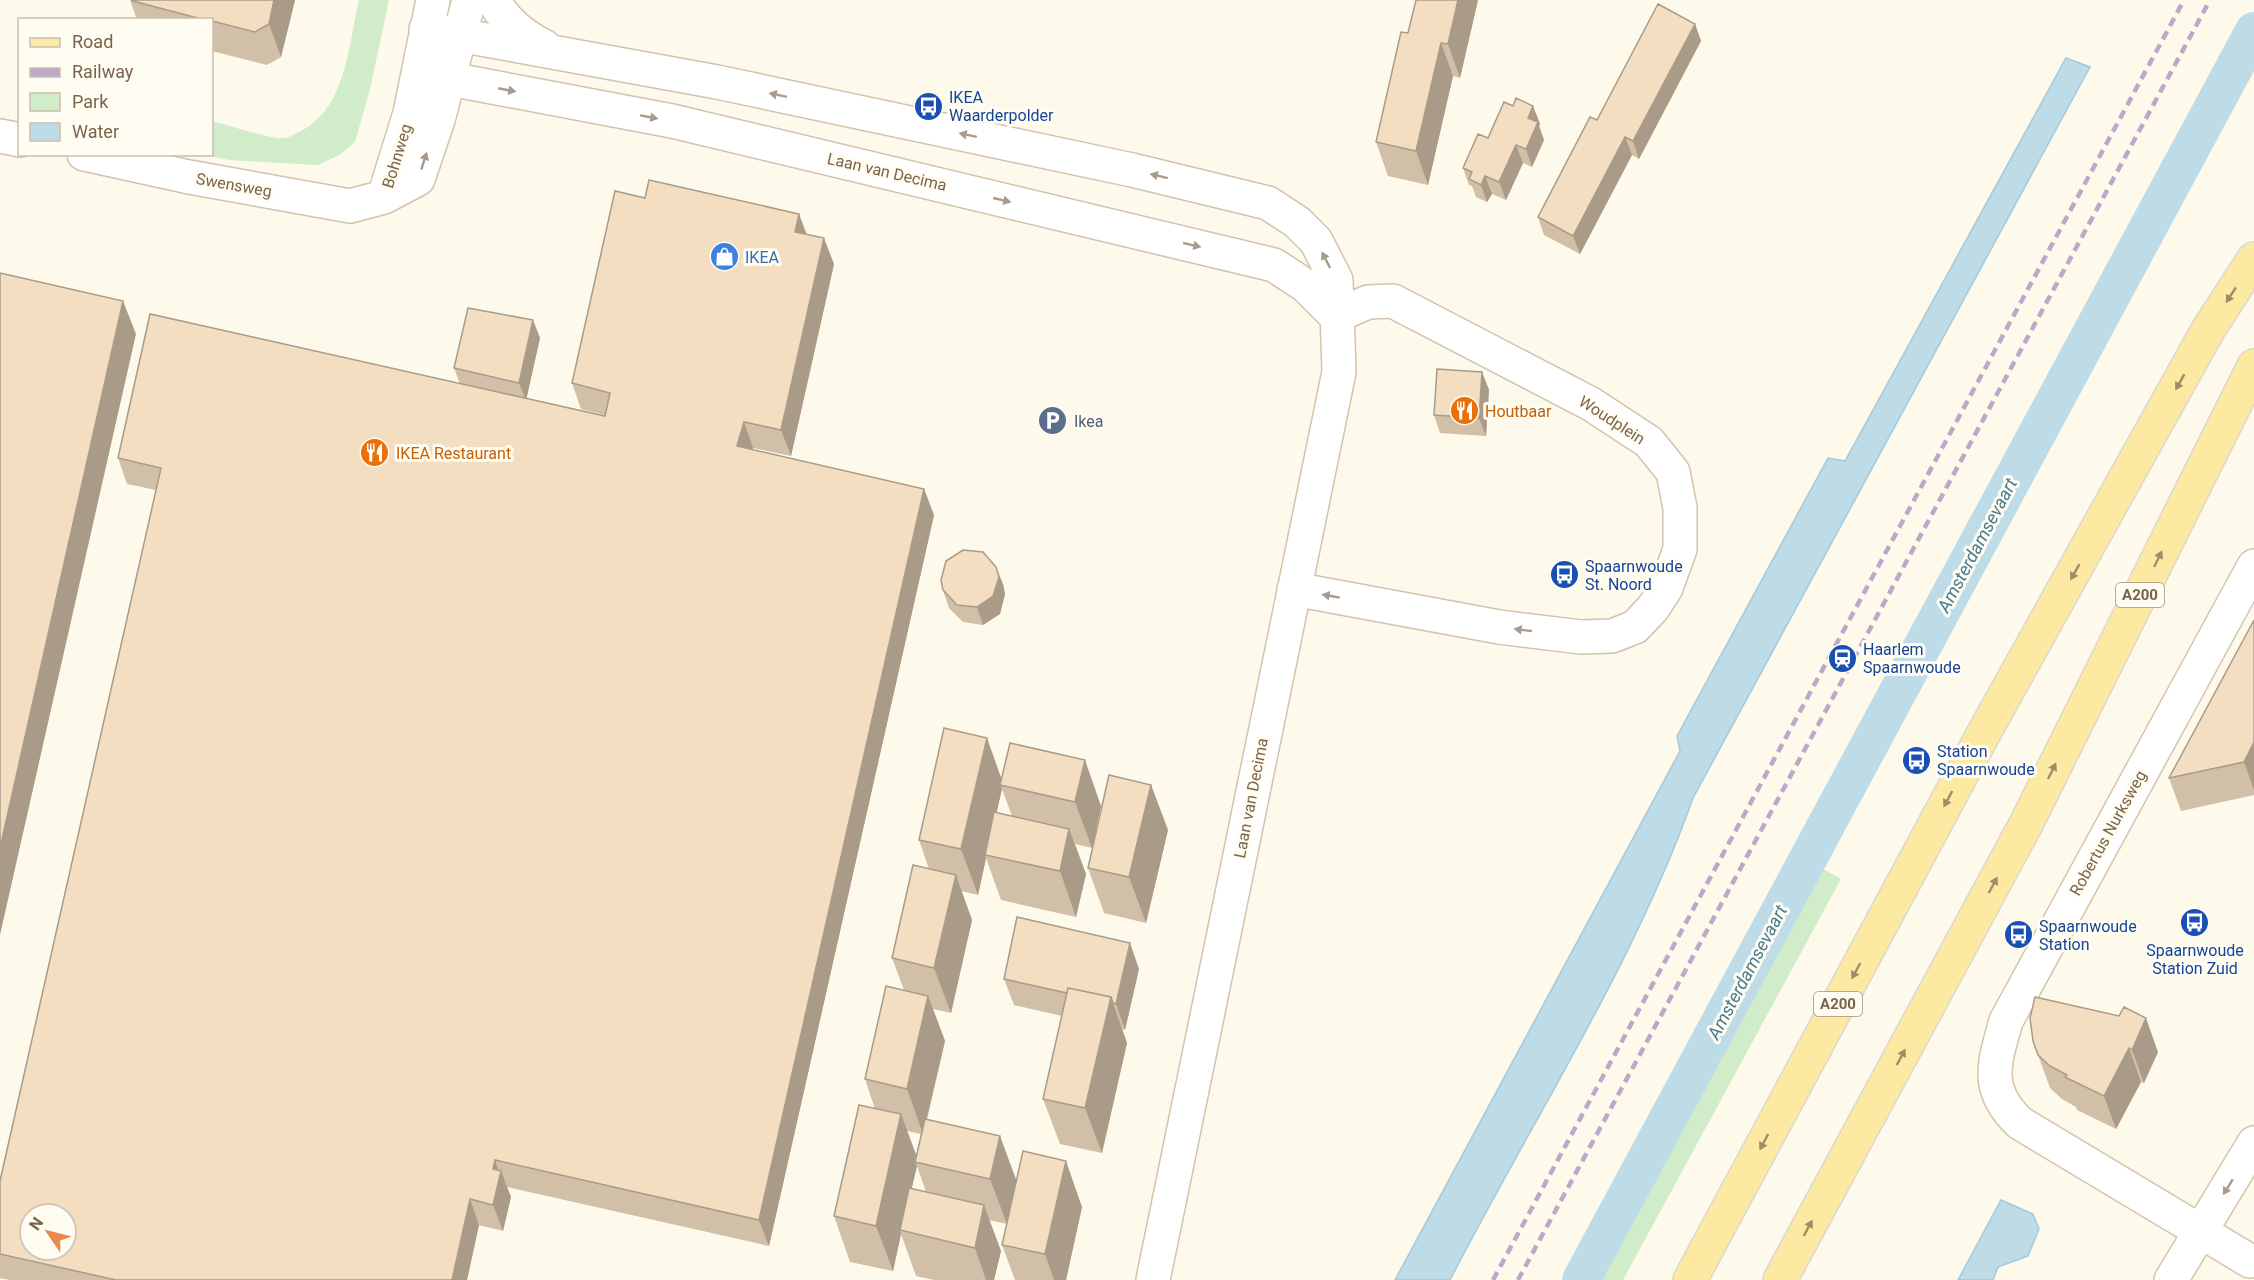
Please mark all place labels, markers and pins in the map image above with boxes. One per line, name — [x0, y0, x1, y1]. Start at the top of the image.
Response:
place label: IKEA Waarderpolder — [949, 88, 1054, 125]
bus stop icon: IKEA Waarderpolder — [912, 90, 944, 122]
shop icon: IKEA — [708, 241, 740, 273]
place label: IKEA — [745, 248, 779, 267]
restaurant icon: Houtbaar — [1448, 395, 1480, 427]
place label: Houtbaar — [1485, 402, 1552, 421]
parking icon: Ikea — [1037, 405, 1069, 437]
place label: Ikea — [1074, 412, 1104, 431]
restaurant icon: IKEA Restaurant — [359, 437, 391, 469]
place label: IKEA Restaurant — [396, 444, 511, 463]
place label: Spaarnwoude St. Noord — [1585, 557, 1683, 594]
bus stop icon: Spaarnwoude St. Noord — [1548, 559, 1580, 591]
place label: Haarlem Spaarnwoude — [1863, 640, 1961, 677]
station icon: Haarlem Spaarnwoude — [1826, 642, 1858, 674]
place label: Station Spaarnwoude — [1937, 742, 2035, 779]
bus stop icon: Station Spaarnwoude — [1900, 744, 1932, 776]
bus stop icon: Spaarnwoude Station Zuid — [2179, 906, 2211, 938]
place label: Spaarnwoude Station — [2039, 917, 2137, 954]
bus stop icon: Spaarnwoude Station — [2002, 919, 2034, 951]
place label: Spaarnwoude Station Zuid — [2146, 941, 2244, 978]

